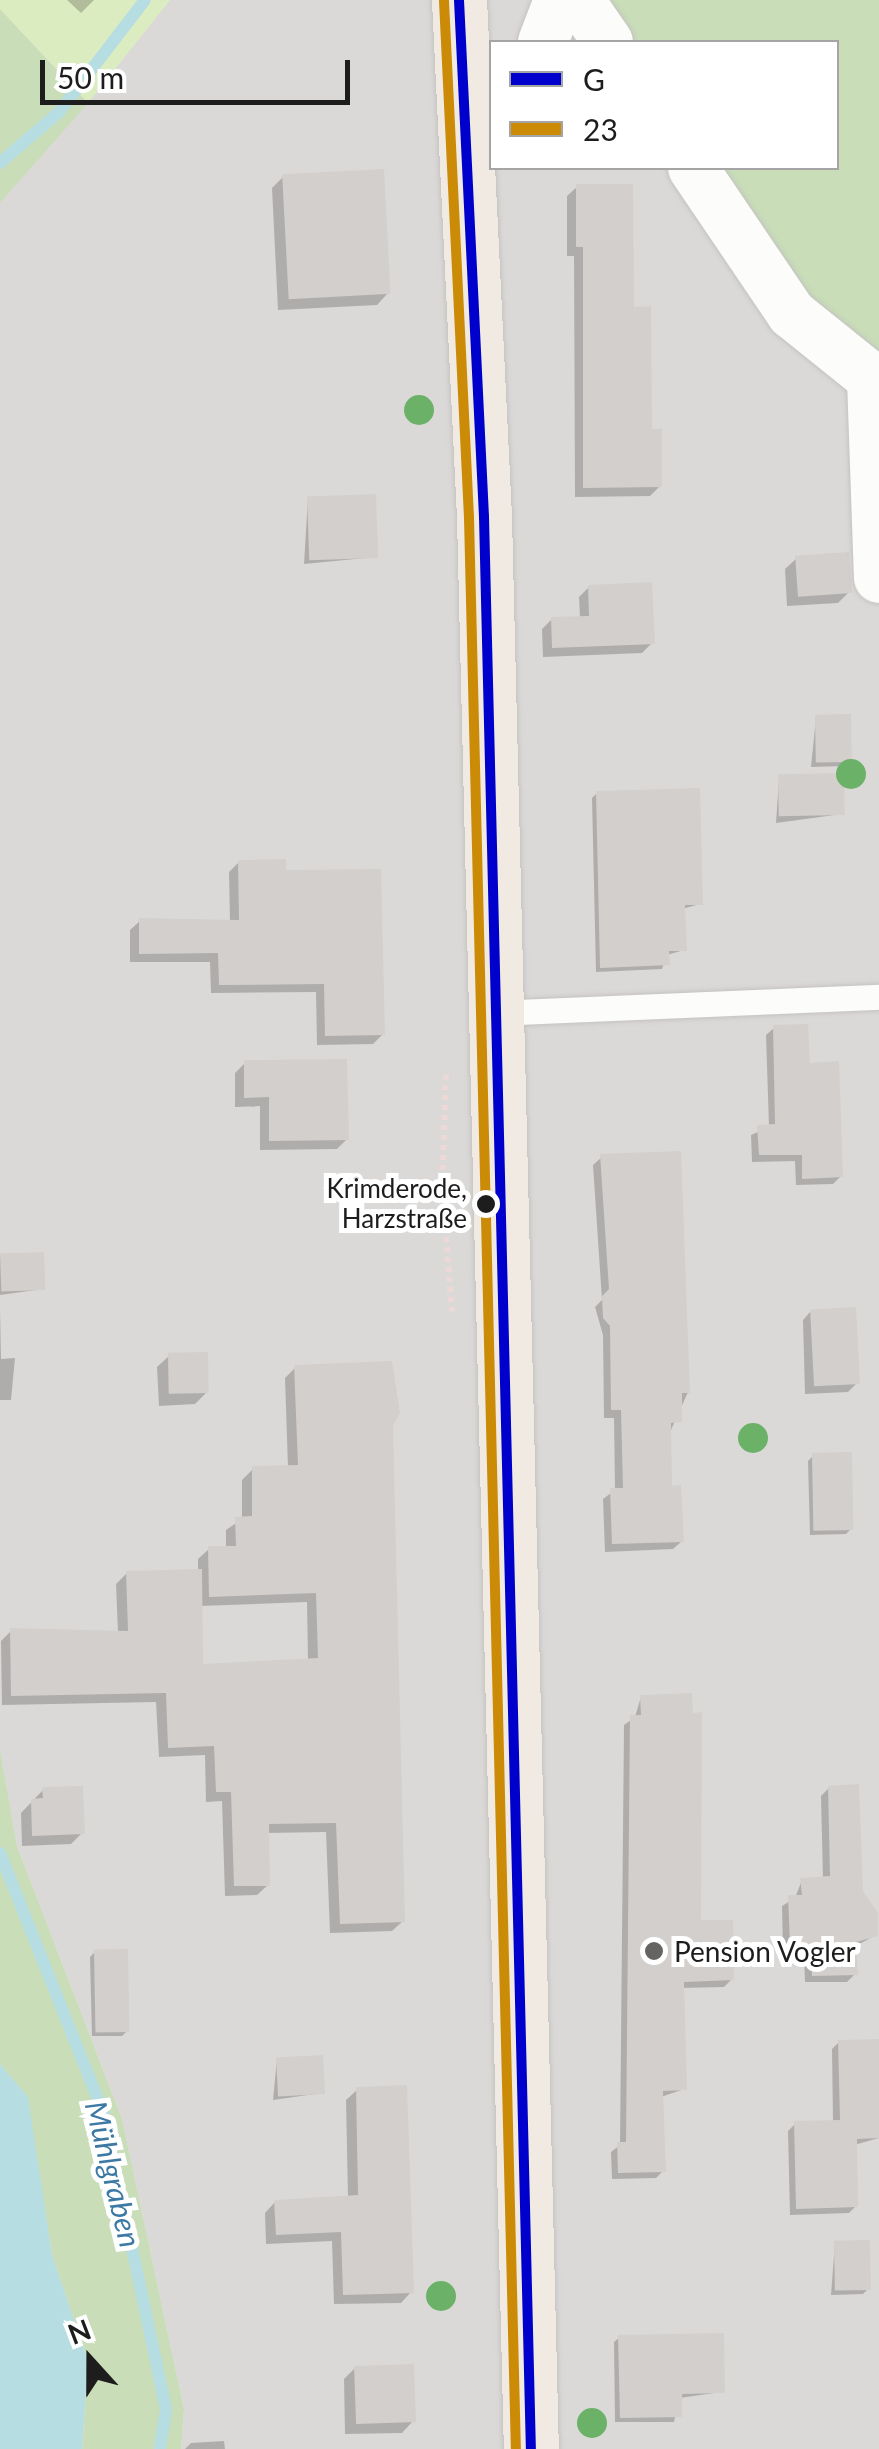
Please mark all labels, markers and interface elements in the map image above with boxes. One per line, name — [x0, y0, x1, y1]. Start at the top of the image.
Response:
scale bar — [45, 40, 355, 102]
legend — [489, 40, 839, 170]
text: 50 m — [57, 59, 124, 95]
text: G — [583, 61, 605, 97]
text: 23 — [583, 111, 618, 147]
place label: Krimderode, Harzstraße — [327, 1173, 467, 1234]
marker: Krimderode, Harzstraße — [476, 1194, 496, 1214]
place label: Pension Vogler — [674, 1934, 857, 1968]
marker: Pension Vogler — [643, 1940, 665, 1962]
water label: Mühlgraben — [78, 2097, 150, 2251]
north arrow — [40, 2309, 140, 2409]
text: N — [63, 2311, 95, 2351]

